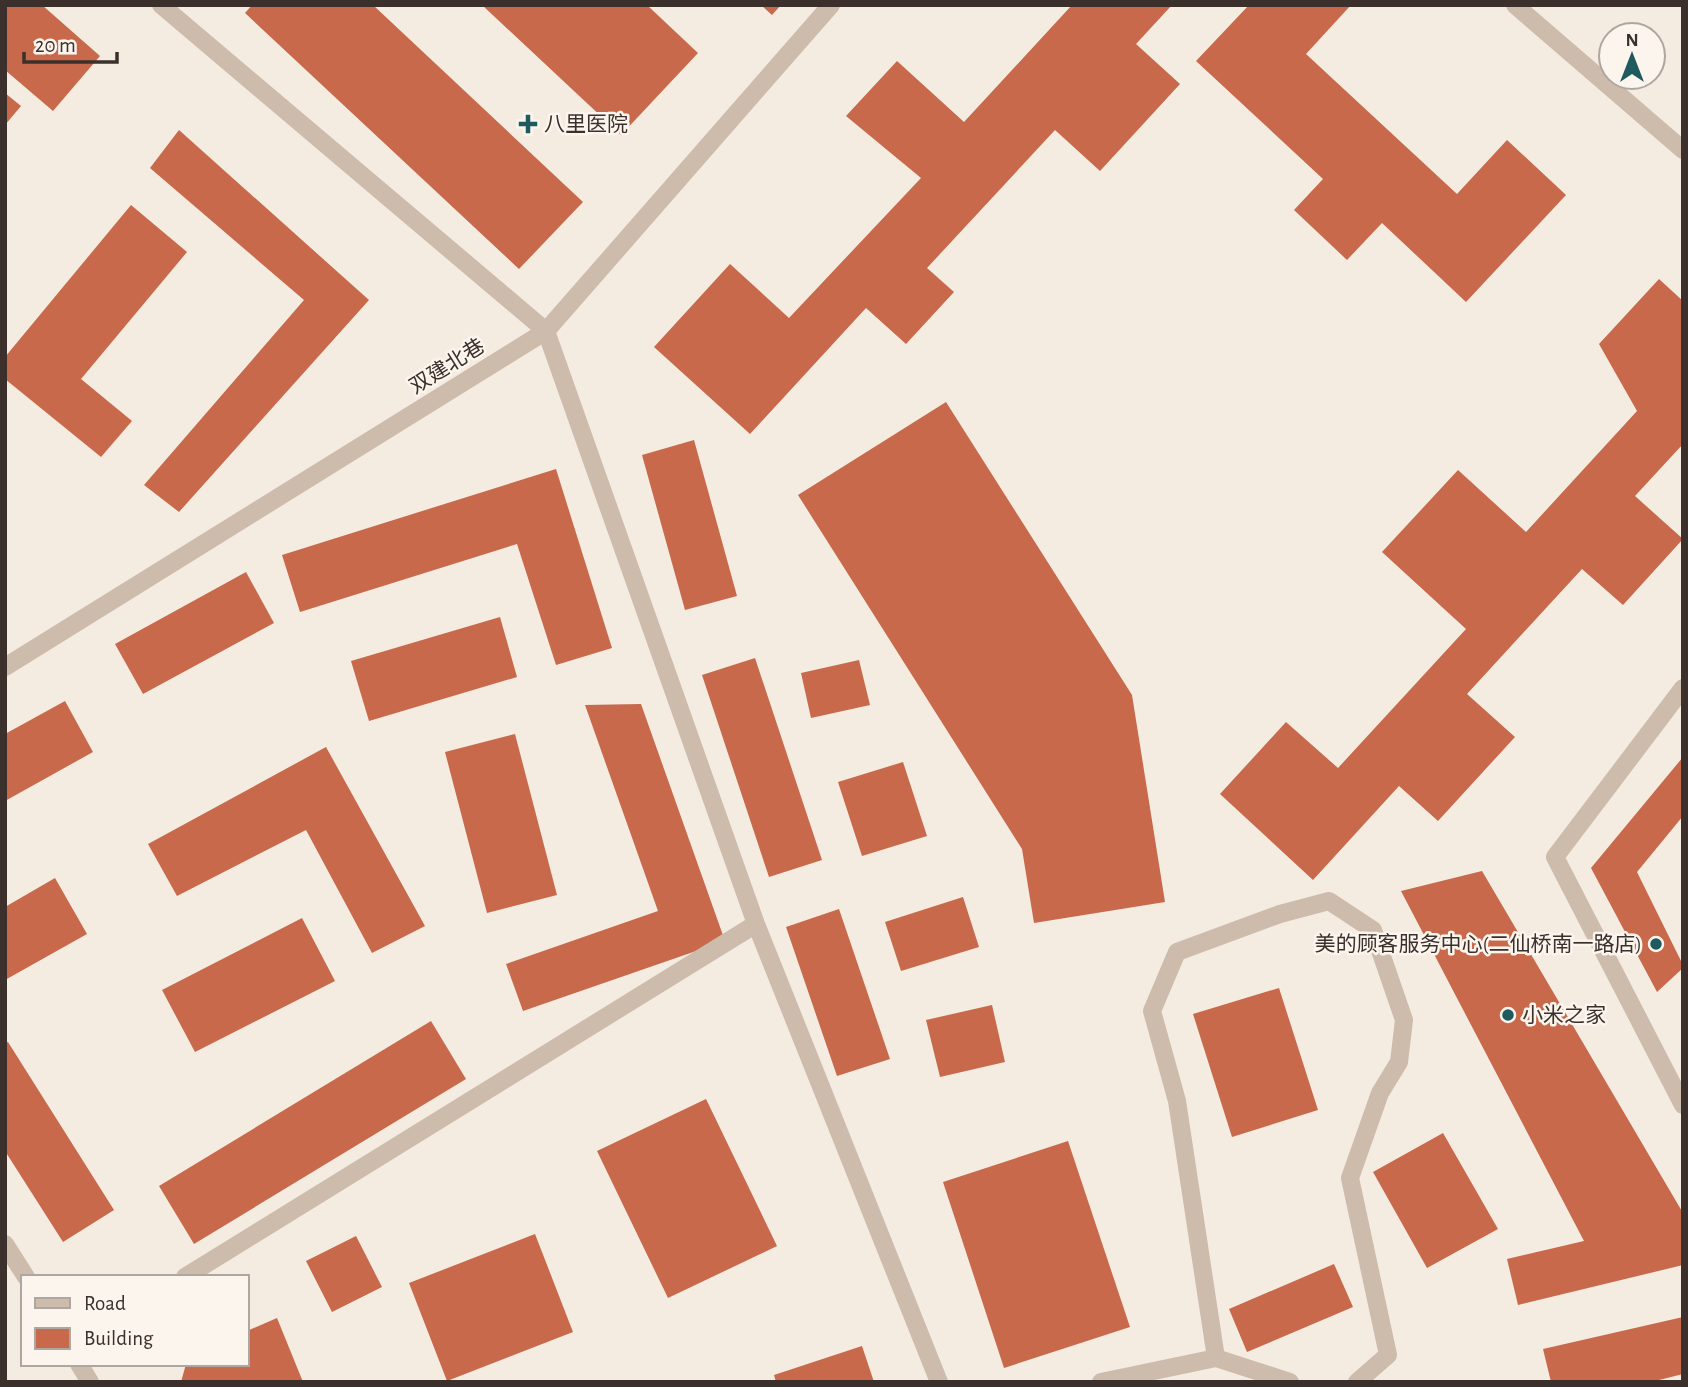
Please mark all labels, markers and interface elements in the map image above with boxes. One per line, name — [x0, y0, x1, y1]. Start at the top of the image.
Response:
scale bar — [24, 21, 117, 65]
north arrow — [1597, 21, 1667, 91]
text: N — [1625, 31, 1639, 50]
text: 20 m — [35, 35, 76, 56]
place label: 八里医院 — [544, 113, 628, 135]
marker: 八里医院 — [518, 114, 538, 134]
street label: 双建北巷 — [406, 334, 488, 398]
place label: 美的顾客服务中心(二仙桥南一路店) — [1315, 932, 1642, 955]
marker: 美的顾客服务中心(二仙桥南一路店) — [1648, 936, 1664, 952]
place label: 小米之家 — [1522, 1004, 1606, 1026]
marker: 小米之家 — [1500, 1007, 1516, 1023]
legend — [21, 1275, 248, 1366]
text: Road — [84, 1293, 126, 1314]
text: Building — [84, 1328, 154, 1349]

